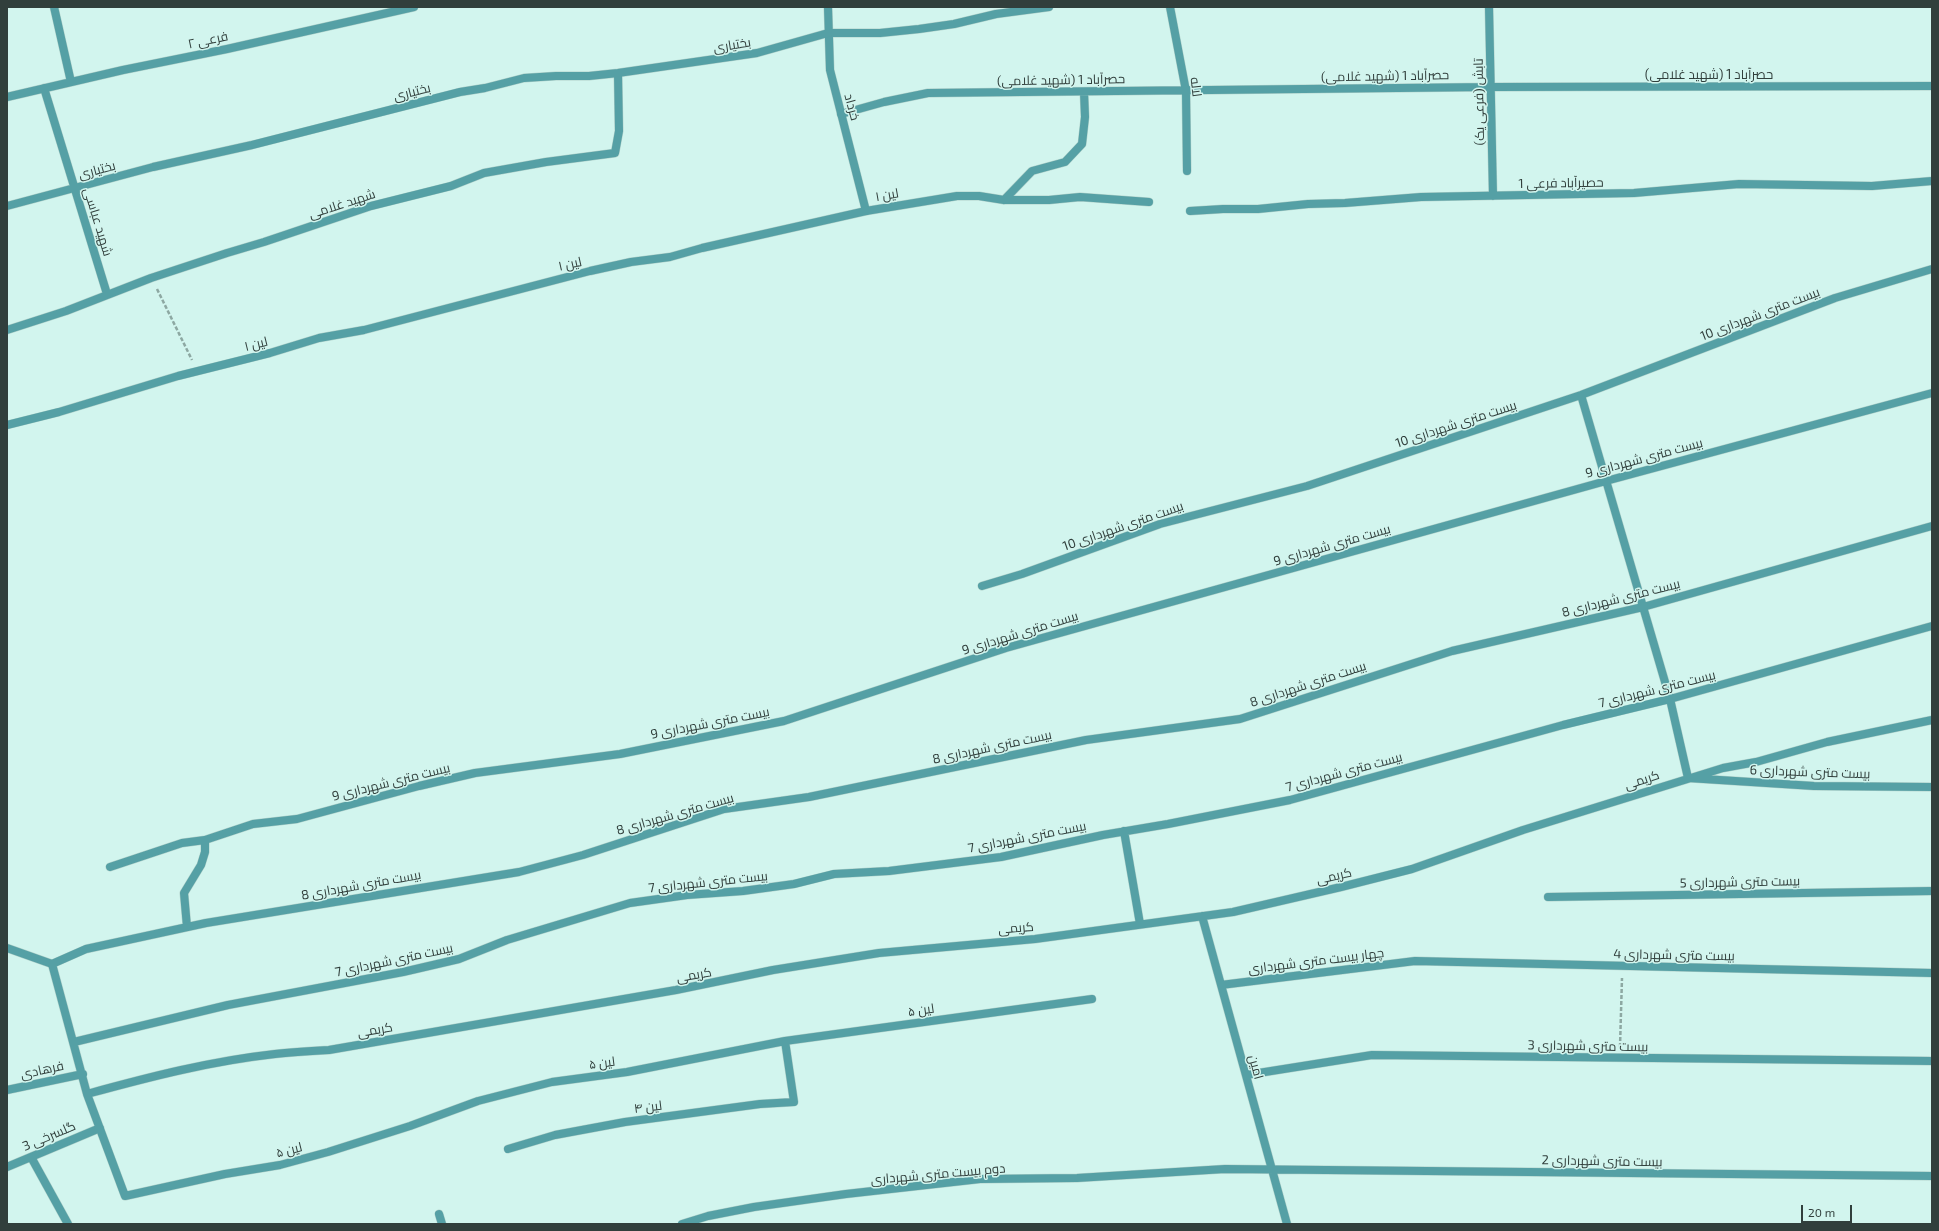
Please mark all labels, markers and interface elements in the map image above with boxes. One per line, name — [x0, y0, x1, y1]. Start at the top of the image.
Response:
street label: ۲ فرعی — [186, 28, 230, 52]
street label: بختیاری — [712, 34, 752, 56]
street label: تابش (فرعی یک) — [1470, 58, 1488, 146]
street label: حصرآباد 1 (شهید غلامی) — [1321, 67, 1449, 85]
street label: حصرآباد 1 (شهید غلامی) — [1645, 67, 1773, 83]
street label: حصرآباد 1 (شهید غلامی) — [997, 71, 1125, 89]
street label: لاله — [1187, 76, 1205, 98]
street label: بختیاری — [392, 80, 432, 104]
street label: خرداد — [841, 92, 863, 122]
street label: بختیاری — [77, 158, 117, 182]
street label: حصیرآباد فرعی 1 — [1518, 174, 1604, 192]
street label: لین ۱ — [874, 185, 900, 205]
street label: شهید عباسی — [80, 186, 116, 258]
street label: شهید غلامی — [307, 186, 377, 222]
street label: لین ۱ — [557, 254, 583, 274]
street label: بیست متری شهرداری 10 — [1698, 284, 1822, 344]
street label: لین ۱ — [243, 334, 269, 354]
street label: بیست متری شهرداری 10 — [1393, 397, 1519, 451]
street label: بیست متری شهرداری 9 — [1584, 435, 1704, 481]
street label: بیست متری شهرداری 10 — [1061, 498, 1185, 554]
street label: بیست متری شهرداری 9 — [1272, 521, 1392, 569]
street label: بیست متری شهرداری 8 — [1560, 576, 1682, 620]
street label: بیست متری شهرداری 9 — [960, 608, 1080, 658]
street label: بیست متری شهرداری 8 — [1248, 658, 1368, 710]
street label: بیست متری شهرداری 7 — [1597, 667, 1717, 711]
street label: بیست متری شهرداری 9 — [649, 704, 771, 742]
street label: بیست متری شهرداری 8 — [931, 727, 1053, 767]
street label: بیست متری شهرداری 7 — [1284, 749, 1404, 795]
street label: بیست متری شهرداری 9 — [330, 760, 452, 804]
street label: بیست متری شهرداری 6 — [1749, 762, 1871, 782]
street label: کریمی — [1623, 767, 1661, 793]
street label: بیست متری شهرداری 8 — [614, 790, 736, 838]
street label: بیست متری شهرداری 7 — [966, 818, 1088, 856]
street label: کریمی — [1315, 864, 1353, 888]
street label: بیست متری شهرداری 8 — [300, 867, 422, 903]
street label: بیست متری شهرداری 7 — [647, 868, 769, 896]
street label: بیست متری شهرداری 5 — [1680, 873, 1800, 891]
street label: کریمی — [998, 919, 1034, 937]
street label: بیست متری شهرداری 7 — [334, 940, 454, 980]
street label: چهار بیست متری شهرداری — [1247, 945, 1385, 977]
street label: بیست متری شهرداری 4 — [1613, 946, 1735, 964]
street label: کریمی — [675, 964, 713, 986]
street label: لین ۵ — [907, 1000, 935, 1020]
street label: کریمی — [356, 1019, 394, 1041]
street label: بیست متری شهرداری 3 — [1527, 1037, 1649, 1055]
street label: امین — [1245, 1053, 1267, 1081]
street label: لین ۵ — [588, 1054, 616, 1072]
street label: فرهادی — [19, 1058, 65, 1082]
street label: لین ۴ — [633, 1098, 663, 1116]
street label: گلسرخی 3 — [20, 1118, 78, 1154]
street label: لین ۵ — [274, 1139, 304, 1161]
street label: بیست متری شهرداری 2 — [1541, 1152, 1663, 1170]
street label: دوم بیست متری شهرداری — [870, 1160, 1006, 1188]
scale bar — [1803, 1197, 1854, 1223]
text: 20 m — [1808, 1205, 1835, 1219]

